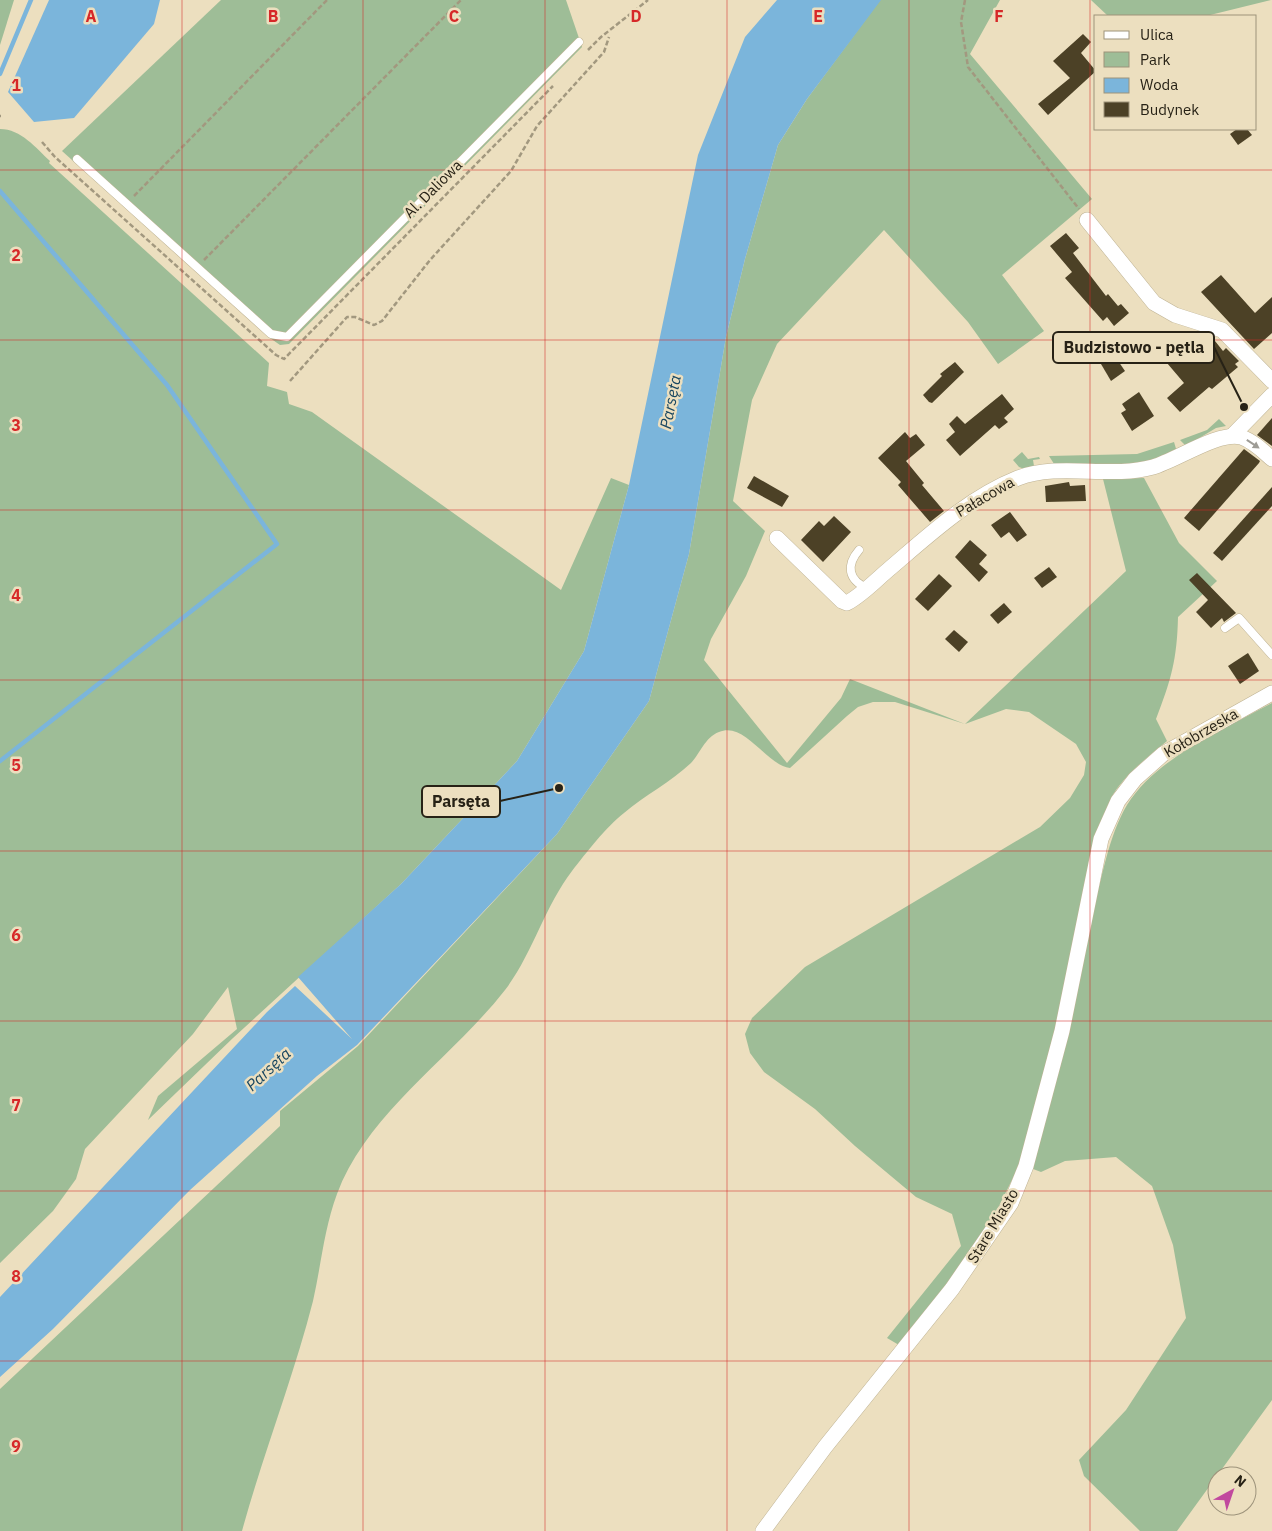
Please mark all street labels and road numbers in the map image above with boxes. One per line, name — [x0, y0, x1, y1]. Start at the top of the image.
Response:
street label: Al. Daliowa — [399, 155, 466, 222]
street label: Pałacowa — [952, 472, 1017, 521]
street label: Kołobrzeska — [1160, 704, 1241, 761]
street label: Stare Miasto — [963, 1185, 1022, 1267]

